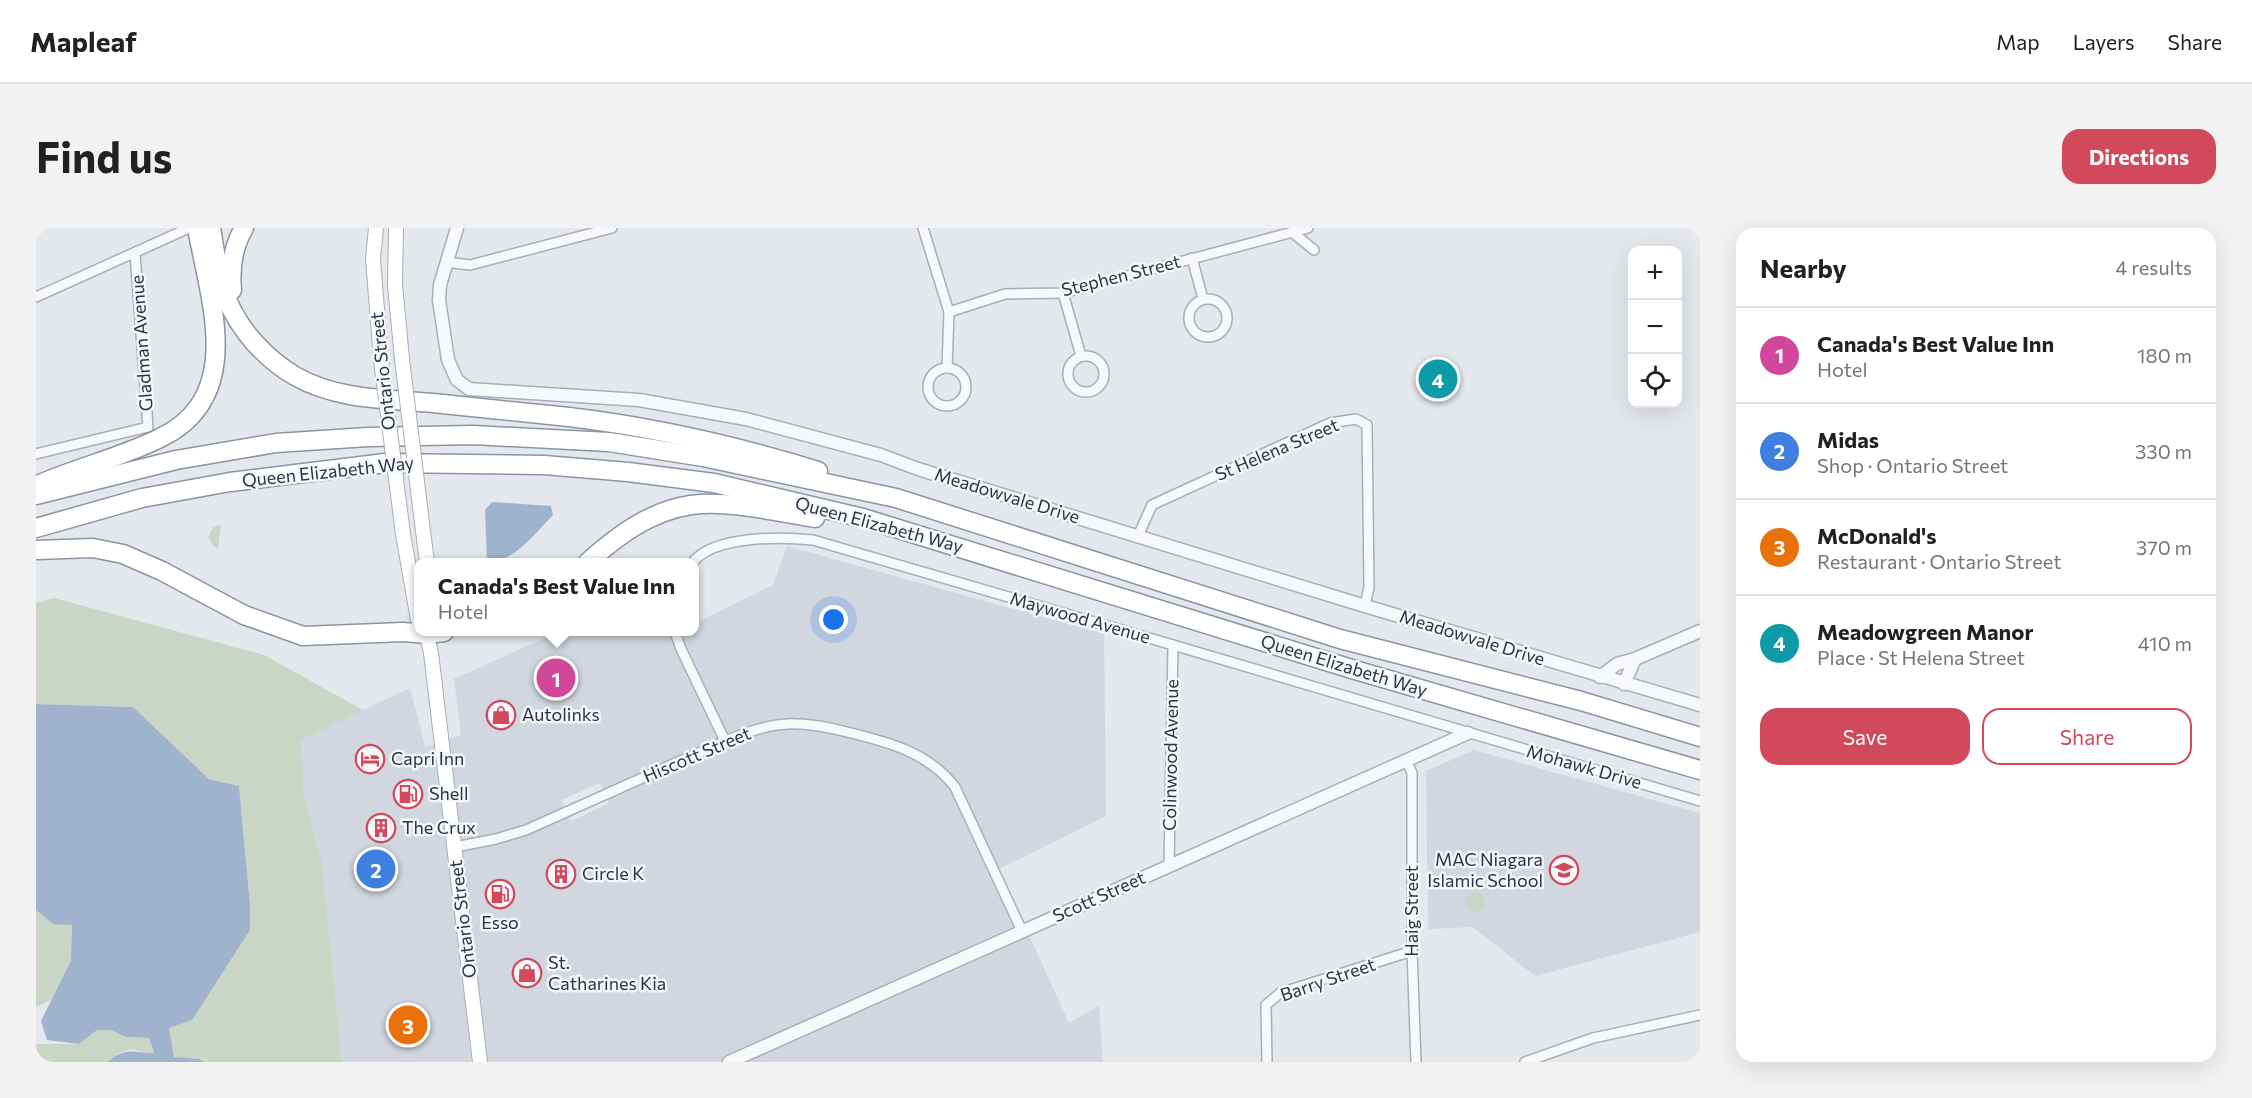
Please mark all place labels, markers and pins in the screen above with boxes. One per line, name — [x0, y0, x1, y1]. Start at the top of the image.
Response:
pin: 4 — [1418, 356, 1458, 402]
pin: 1 — [536, 656, 576, 700]
shop icon: Autolinks — [485, 699, 517, 731]
place label: Autolinks — [522, 703, 600, 725]
hotel icon: Capri Inn — [354, 743, 386, 775]
place label: Capri Inn — [391, 747, 464, 769]
fuel station icon: Shell — [392, 778, 424, 810]
place label: Shell — [429, 782, 469, 804]
building icon: The Crux — [365, 812, 397, 844]
place label: The Crux — [402, 816, 476, 838]
pin: 2 — [356, 846, 396, 892]
place label: MAC Niagara Islamic School — [1427, 848, 1543, 891]
school or university icon: MAC Niagara Islamic School — [1548, 854, 1580, 886]
building icon: Circle K — [545, 858, 577, 890]
place label: Circle K — [582, 862, 644, 884]
fuel station icon: Esso — [484, 878, 516, 910]
place label: Esso — [481, 911, 519, 933]
place label: St. Catharines Kia — [548, 951, 666, 994]
shop icon: St. Catharines Kia — [511, 957, 543, 989]
pin: 3 — [388, 1002, 428, 1048]

